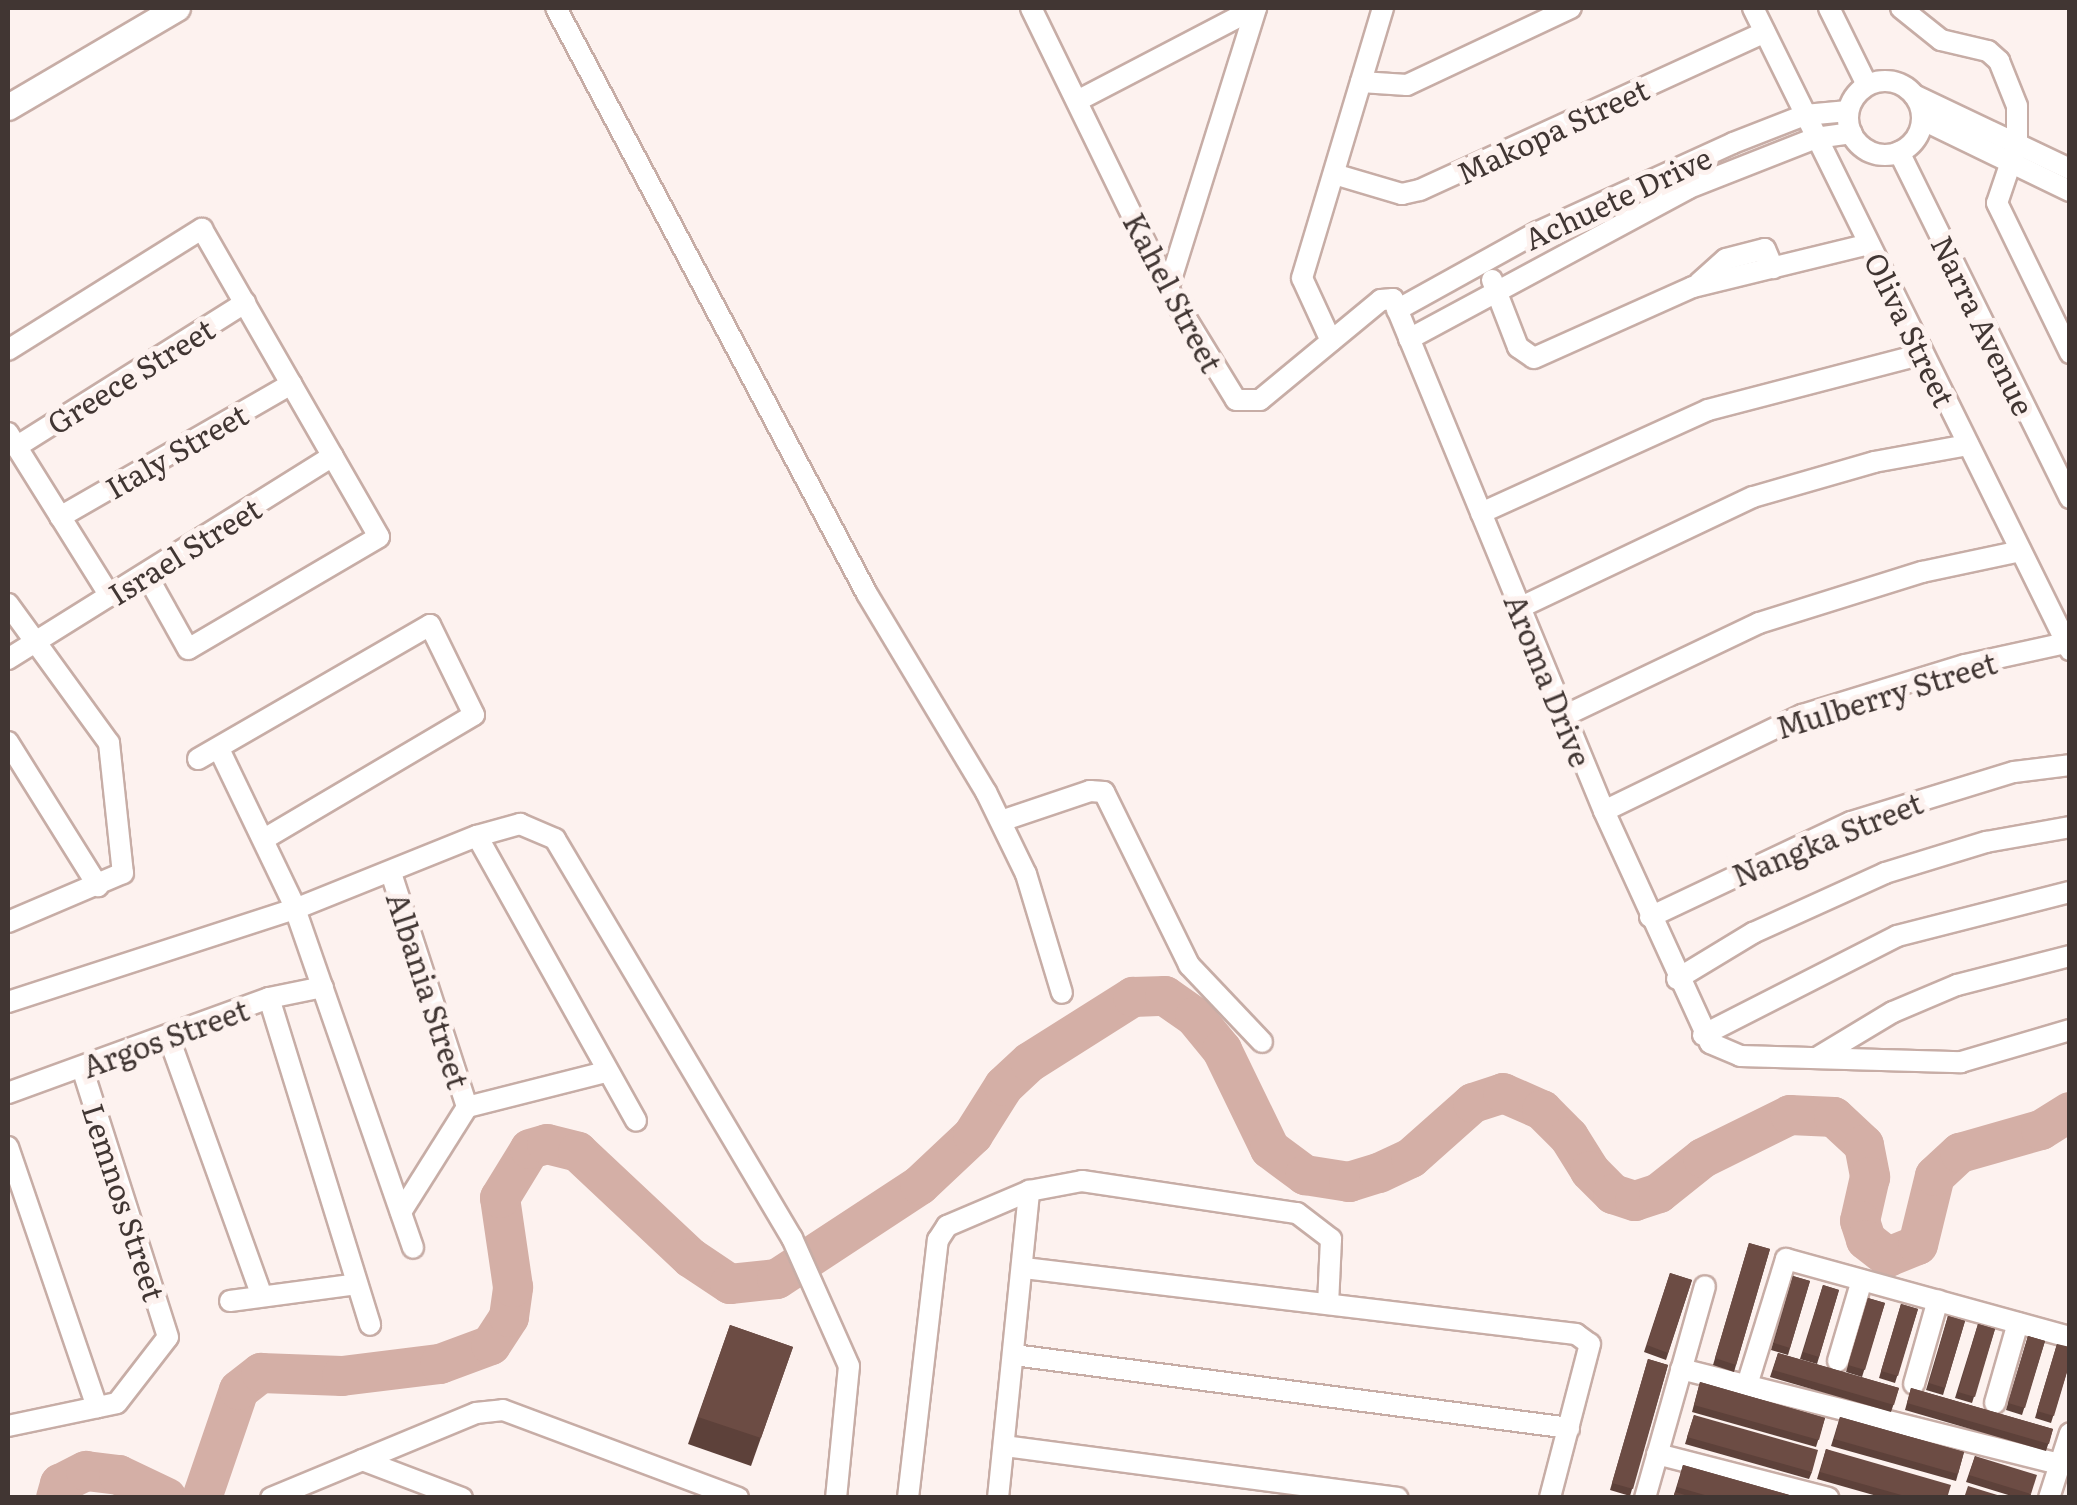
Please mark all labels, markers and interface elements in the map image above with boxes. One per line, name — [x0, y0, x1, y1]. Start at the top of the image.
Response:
street label: Makopa Street — [1450, 70, 1654, 190]
street label: Achuete Drive — [1518, 138, 1716, 256]
street label: Kahel Street — [1117, 206, 1231, 378]
street label: Narra Avenue — [1925, 229, 2043, 421]
street label: Oliva Street — [1858, 246, 1964, 412]
street label: Greece Street — [40, 309, 220, 441]
street label: Italy Street — [99, 395, 253, 505]
street label: Israel Street — [101, 489, 267, 611]
street label: Aroma Drive — [1498, 589, 1600, 771]
street label: Mulberry Street — [1771, 643, 2001, 745]
street label: Nangka Street — [1727, 783, 1927, 893]
street label: Albania Street — [380, 887, 478, 1093]
street label: Argos Street — [77, 990, 253, 1084]
street label: Lemnos Street — [76, 1099, 174, 1305]

